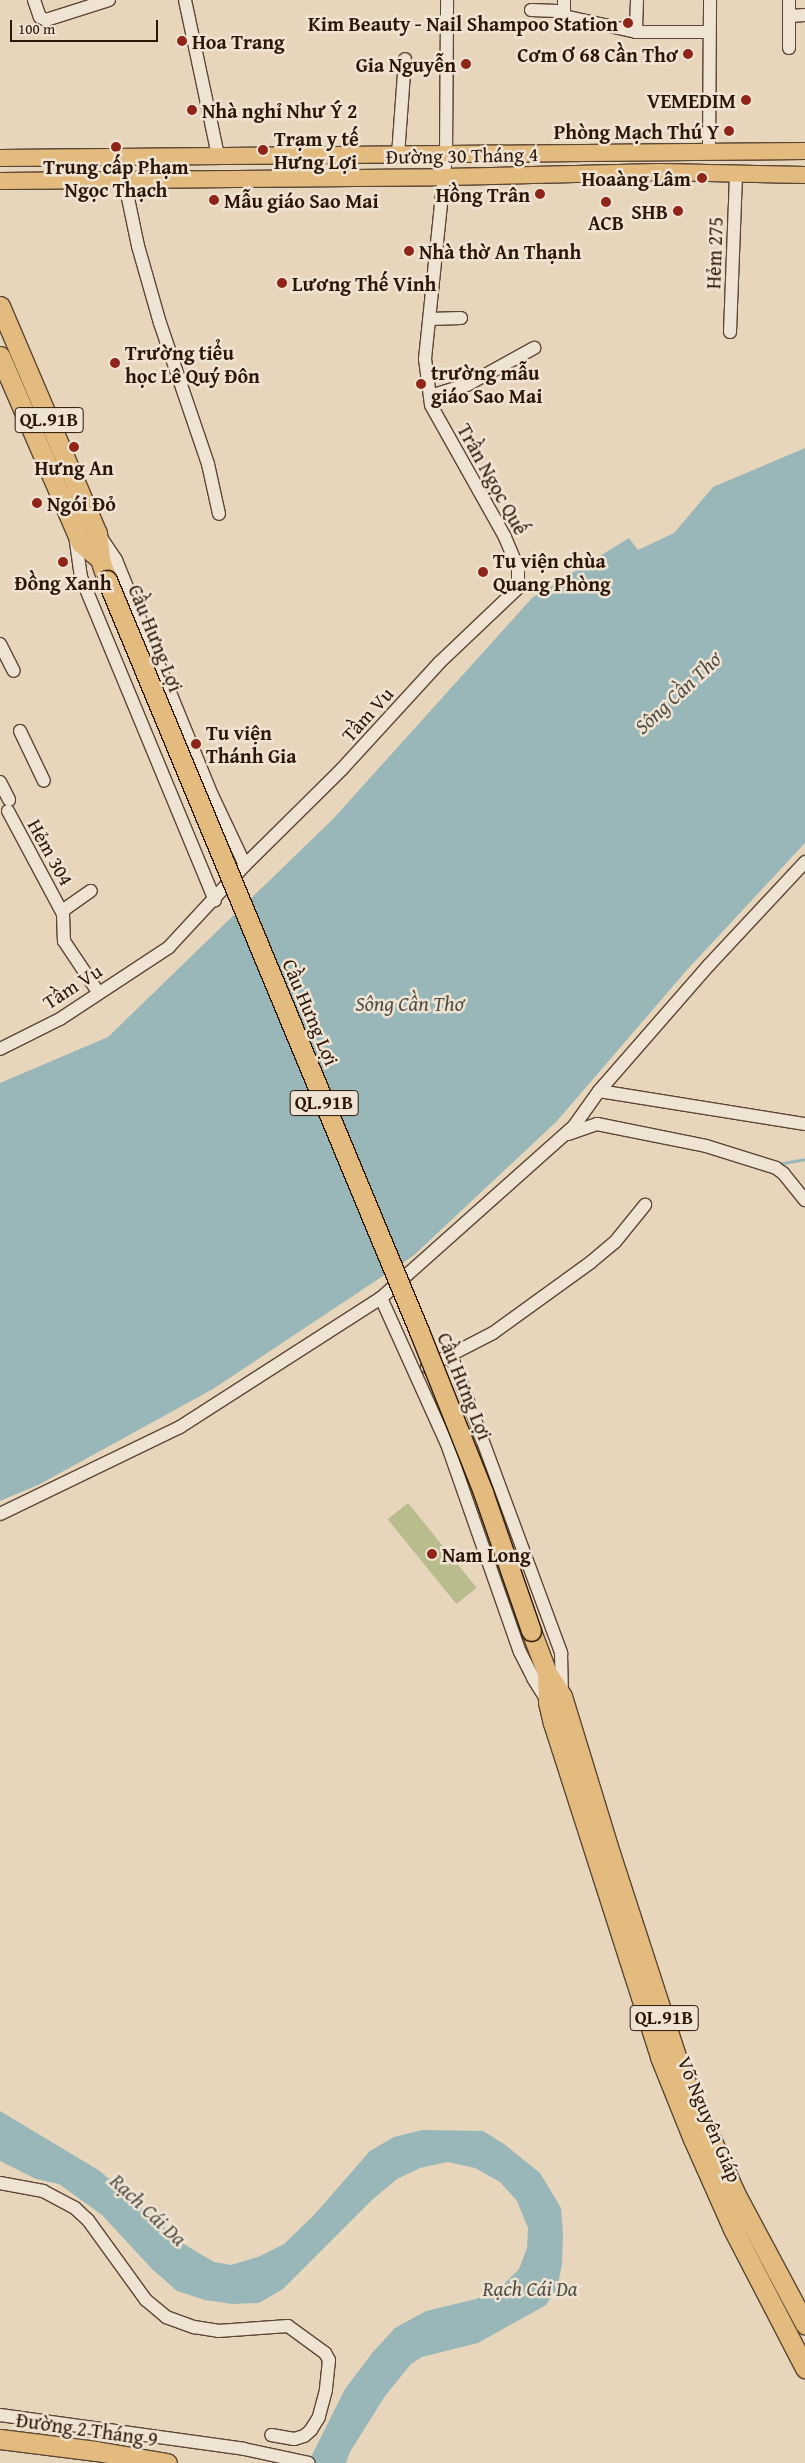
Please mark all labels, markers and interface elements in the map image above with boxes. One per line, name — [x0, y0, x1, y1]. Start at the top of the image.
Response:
scale bar — [12, 10, 160, 42]
place label: Kim Beauty - Nail Shampoo Station — [308, 11, 618, 35]
marker: Kim Beauty - Nail Shampoo Station — [622, 17, 634, 29]
text: 100 m — [18, 18, 55, 39]
place label: Hoa Trang — [192, 29, 285, 53]
marker: Hoa Trang — [176, 35, 188, 47]
place label: Cơm Ơ 68 Cần Thơ — [517, 42, 678, 66]
marker: Cơm Ơ 68 Cần Thơ — [682, 48, 694, 60]
place label: Gia Nguyễn — [356, 52, 456, 76]
marker: Gia Nguyễn — [460, 58, 472, 70]
place label: VEMEDIM — [647, 88, 736, 112]
marker: VEMEDIM — [740, 94, 752, 106]
place label: Nhà nghỉ Như Ý 2 — [202, 98, 357, 122]
marker: Nhà nghỉ Như Ý 2 — [186, 104, 198, 116]
place label: Phòng Mạch Thú Y — [554, 119, 719, 143]
marker: Phòng Mạch Thú Y — [723, 125, 735, 137]
place label: Trạm y tế Hưng Lợi — [274, 126, 359, 173]
marker: Trung cấp Phạm Ngọc Thạch — [110, 141, 122, 153]
street label: Đường 30 Tháng 4 — [386, 142, 538, 168]
marker: Trạm y tế Hưng Lợi — [256, 143, 270, 157]
place label: Trung cấp Phạm Ngọc Thạch — [43, 155, 189, 202]
place label: Hoaàng Lâm — [581, 166, 691, 190]
marker: Hoaàng Lâm — [695, 171, 709, 185]
place label: Hồng Trân — [436, 182, 530, 206]
place label: Mẫu giáo Sao Mai — [224, 188, 379, 212]
marker: Hồng Trân — [534, 188, 546, 200]
marker: Mẫu giáo Sao Mai — [208, 194, 220, 206]
marker: ACB — [600, 196, 612, 208]
place label: SHB — [631, 199, 668, 223]
marker: SHB — [672, 205, 684, 217]
place label: ACB — [588, 210, 624, 234]
street label: Hẻm 275 — [701, 216, 727, 290]
place label: Nhà thờ An Thạnh — [419, 239, 581, 263]
marker: Nhà thờ An Thạnh — [403, 245, 415, 257]
place label: Lương Thế Vinh — [292, 271, 436, 295]
marker: Lương Thế Vinh — [276, 277, 288, 289]
place label: Trường tiểu học Lê Quý Đôn — [125, 340, 260, 387]
marker: Trường tiểu học Lê Quý Đôn — [109, 357, 121, 369]
place label: trường mẫu giáo Sao Mai — [431, 360, 542, 407]
marker: trường mẫu giáo Sao Mai — [415, 378, 427, 390]
road number: QL.91B — [14, 404, 84, 436]
street label: Trần Ngọc Quế — [453, 419, 533, 539]
marker: Hưng An — [68, 441, 80, 453]
place label: Hưng An — [34, 455, 114, 479]
place label: Ngói Đỏ — [47, 491, 116, 515]
marker: Ngói Đỏ — [31, 497, 43, 509]
place label: Tu viện chùa Quang Phòng — [493, 548, 611, 595]
marker: Đồng Xanh — [57, 556, 69, 568]
marker: Tu viện chùa Quang Phòng — [477, 566, 489, 578]
place label: Đồng Xanh — [14, 570, 112, 594]
street label: Cầu Hưng Lợi — [124, 581, 188, 695]
water label: Sông Cần Thơ — [629, 647, 727, 739]
street label: Tầm Vu — [336, 682, 398, 746]
place label: Tu viện Thánh Gia — [206, 720, 297, 767]
marker: Tu viện Thánh Gia — [190, 738, 202, 750]
street label: Hẻm 304 — [23, 815, 79, 889]
street label: Cầu Hưng Lợi — [278, 955, 344, 1069]
street label: Tầm Vu — [38, 958, 106, 1014]
water label: Sông Cần Thơ — [355, 991, 465, 1017]
road number: QL.91B — [289, 1086, 359, 1120]
street label: Cầu Hưng Lợi — [433, 1329, 497, 1443]
place label: Nam Long — [442, 1542, 531, 1566]
marker: Nam Long — [426, 1548, 438, 1560]
road number: QL.91B — [629, 2002, 699, 2035]
street label: Võ Nguyên Giáp — [673, 2053, 747, 2185]
water label: Rạch Cái Da — [105, 2168, 191, 2252]
water label: Rạch Cái Da — [483, 2276, 577, 2302]
street label: Đường 2 Tháng 9 — [15, 2407, 159, 2451]

